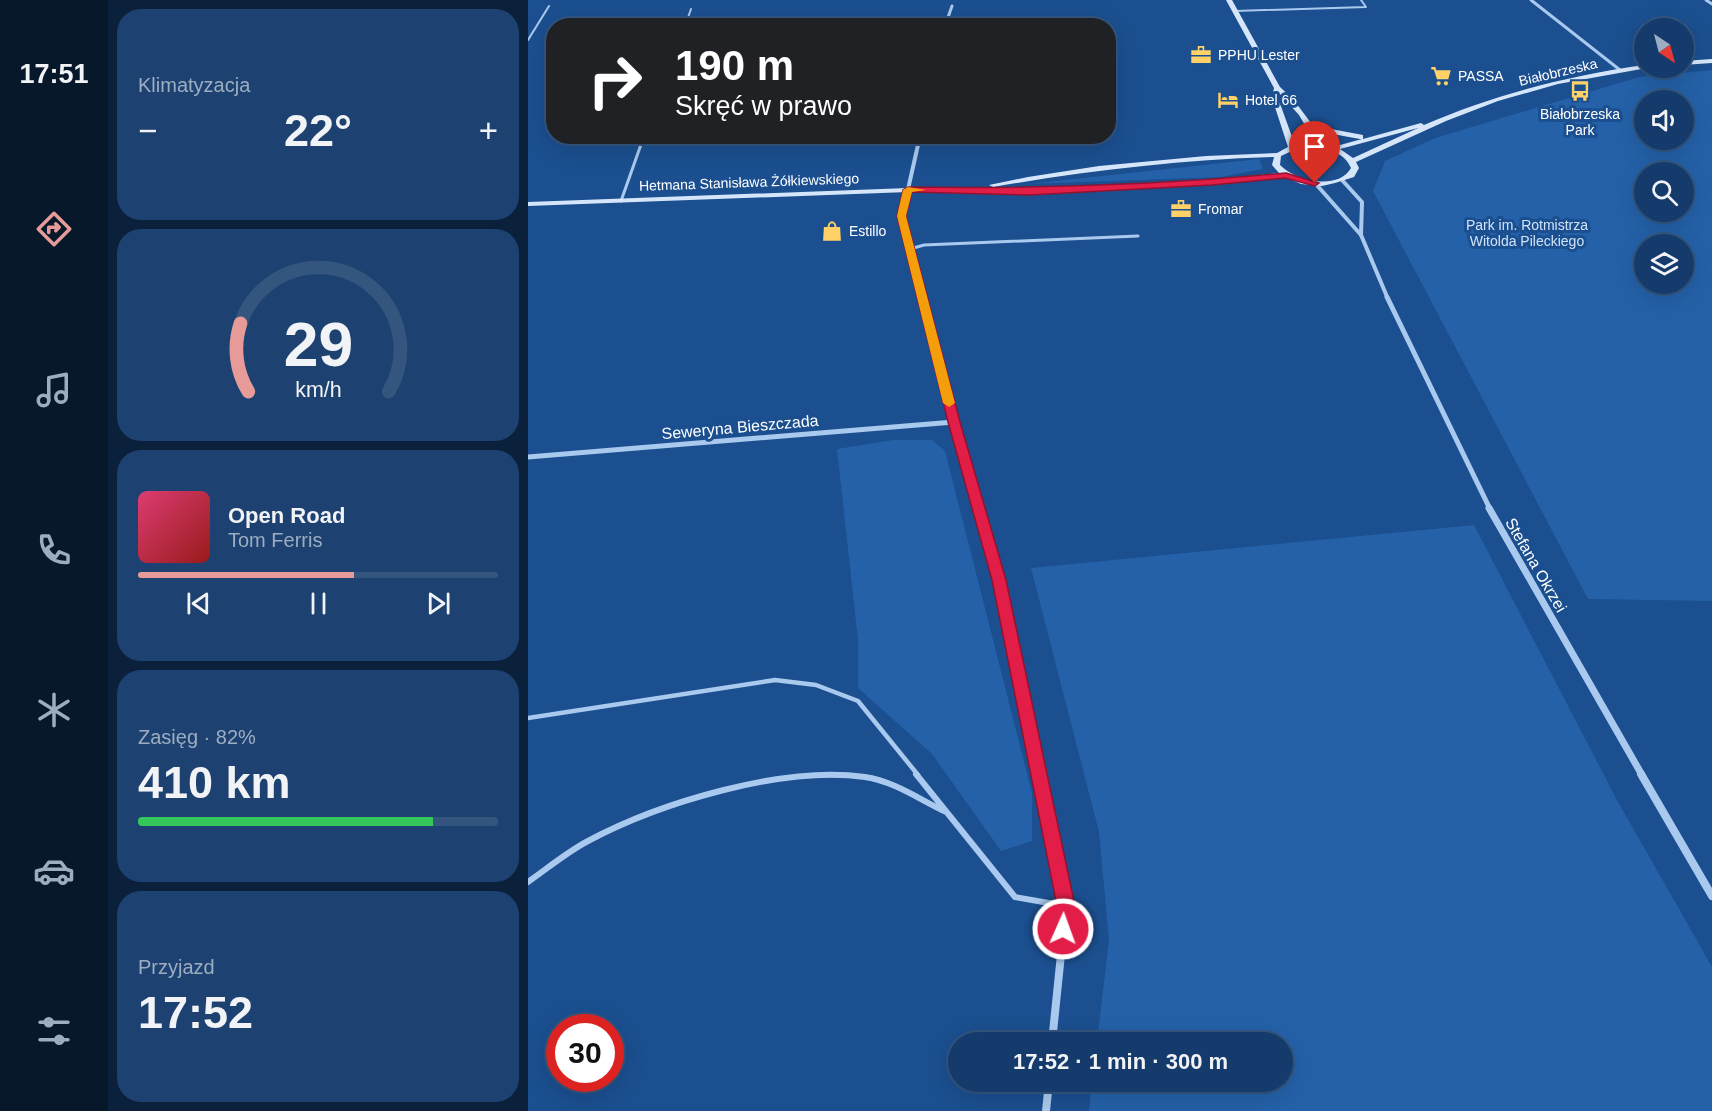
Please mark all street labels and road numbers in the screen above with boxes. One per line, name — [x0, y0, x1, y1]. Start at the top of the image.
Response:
street label: Białobrzeska — [1517, 55, 1599, 89]
street label: Hetmana Stanisława Żółkiewskiego — [639, 169, 860, 194]
street label: Seweryna Bieszczada — [661, 412, 819, 442]
street label: Stefana Okrzei — [1502, 515, 1570, 615]

